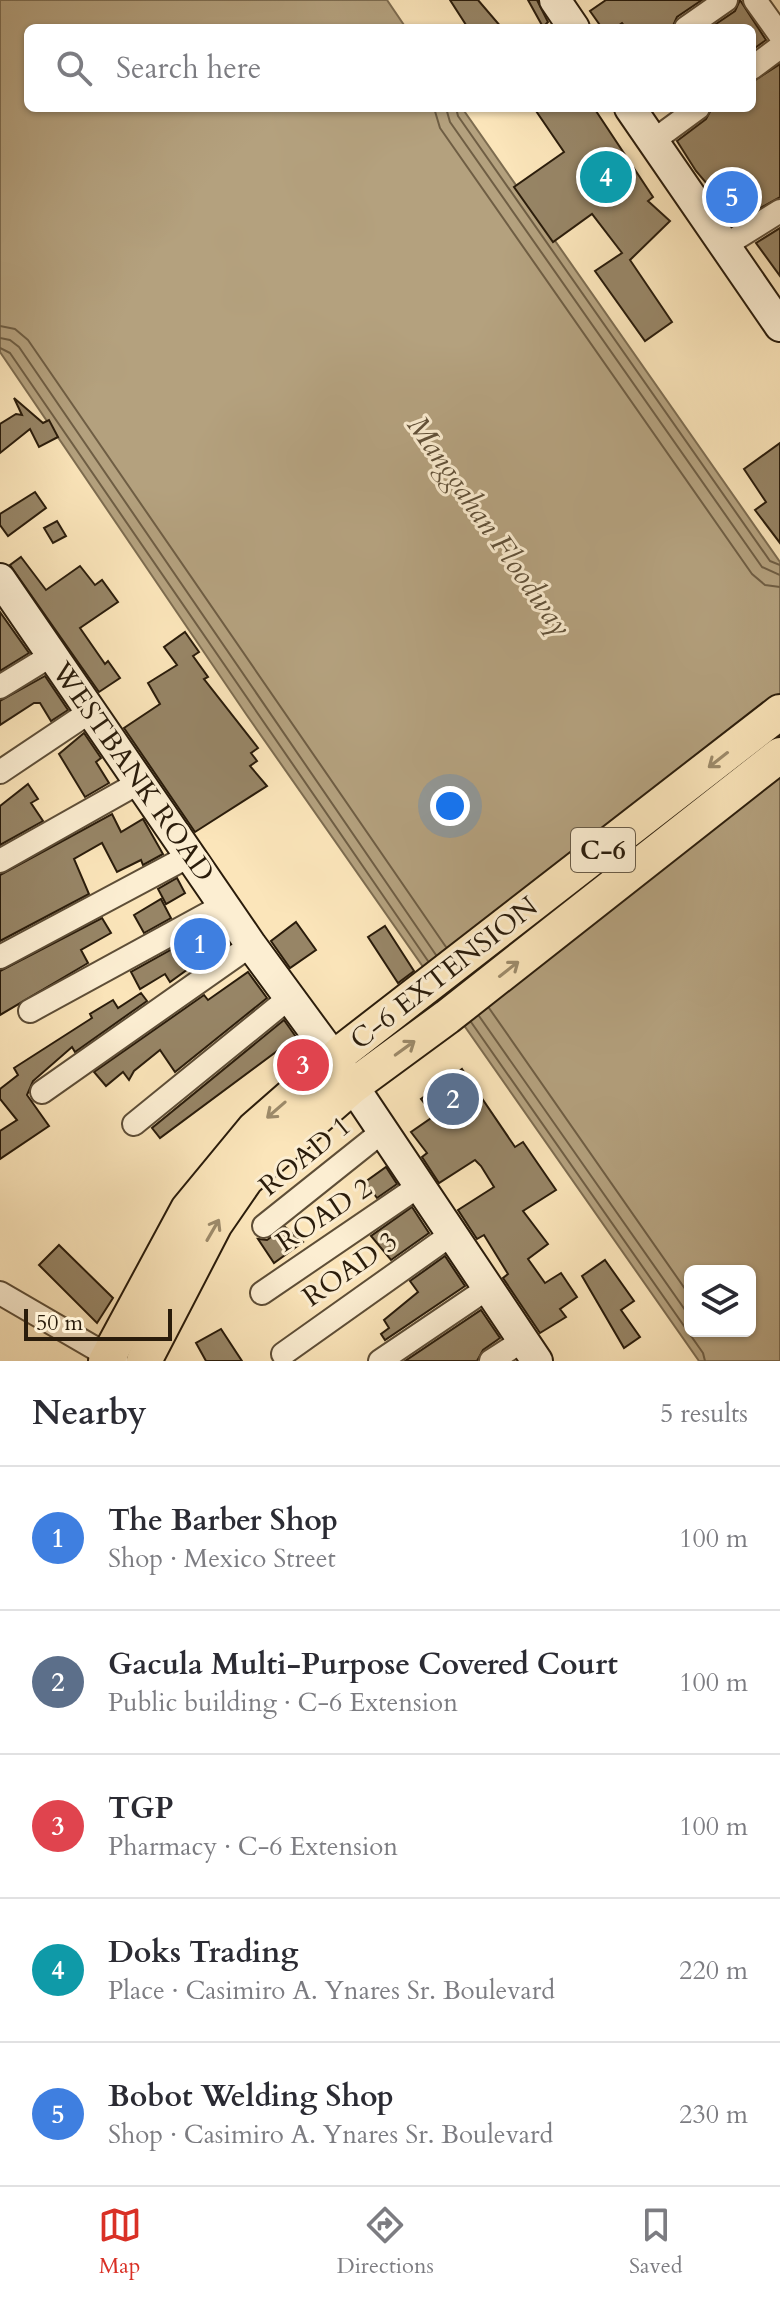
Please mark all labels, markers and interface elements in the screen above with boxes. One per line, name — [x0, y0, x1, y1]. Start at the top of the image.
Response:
search box — [24, 24, 756, 112]
icon: search — [52, 46, 96, 90]
text: Search here — [116, 48, 261, 89]
pin: 4 — [580, 147, 632, 207]
pin: 5 — [706, 167, 758, 227]
water label: Manggahan Floodway — [397, 407, 581, 645]
street label: WESTBANK ROAD — [42, 654, 223, 889]
one-way arrow — [708, 751, 729, 768]
your location — [430, 786, 470, 826]
road number: C-6 — [571, 828, 635, 872]
street label: C-6 EXTENSION — [342, 888, 546, 1058]
pin: 1 — [174, 914, 226, 974]
one-way arrow — [498, 960, 519, 977]
pin: 3 — [277, 1035, 329, 1095]
one-way arrow — [393, 1040, 415, 1056]
pin: 2 — [427, 1069, 479, 1129]
one-way arrow — [267, 1101, 287, 1119]
street label: ROAD 1 — [251, 1107, 359, 1205]
street label: ROAD 2 — [269, 1169, 379, 1261]
one-way arrow — [205, 1219, 221, 1242]
street label: ROAD 3 — [295, 1222, 405, 1316]
map controls — [684, 1265, 756, 1337]
button: layers — [684, 1265, 756, 1337]
scale bar — [24, 1305, 172, 1341]
text: 50 m — [36, 1308, 83, 1338]
text: Nearby — [32, 1390, 147, 1436]
text: 5 results — [660, 1396, 748, 1431]
text: The Barber Shop — [108, 1500, 338, 1541]
text: 1 — [51, 1521, 65, 1556]
text: 100 m — [679, 1521, 748, 1556]
text: Shop · Mexico Street — [108, 1541, 336, 1576]
text: Gacula Multi-Purpose Covered Court — [108, 1644, 618, 1685]
text: 2 — [51, 1665, 65, 1700]
text: 100 m — [679, 1665, 748, 1700]
text: Public building · C-6 Extension — [108, 1685, 458, 1720]
text: TGP — [108, 1788, 173, 1829]
text: 3 — [51, 1809, 65, 1844]
text: 100 m — [679, 1809, 748, 1844]
text: Pharmacy · C-6 Extension — [108, 1829, 398, 1864]
text: Doks Trading — [108, 1932, 299, 1973]
text: 4 — [51, 1953, 65, 1988]
text: 220 m — [679, 1953, 748, 1988]
text: Place · Casimiro A. Ynares Sr. Boulevard — [108, 1973, 555, 2008]
text: Bobot Welding Shop — [108, 2076, 394, 2117]
text: 5 — [51, 2097, 65, 2132]
text: 230 m — [679, 2097, 748, 2132]
text: Shop · Casimiro A. Ynares Sr. Boulevard — [108, 2117, 553, 2152]
tab: Map — [98, 2203, 142, 2281]
tab: Directions — [337, 2203, 434, 2281]
tab: Saved — [629, 2203, 682, 2281]

